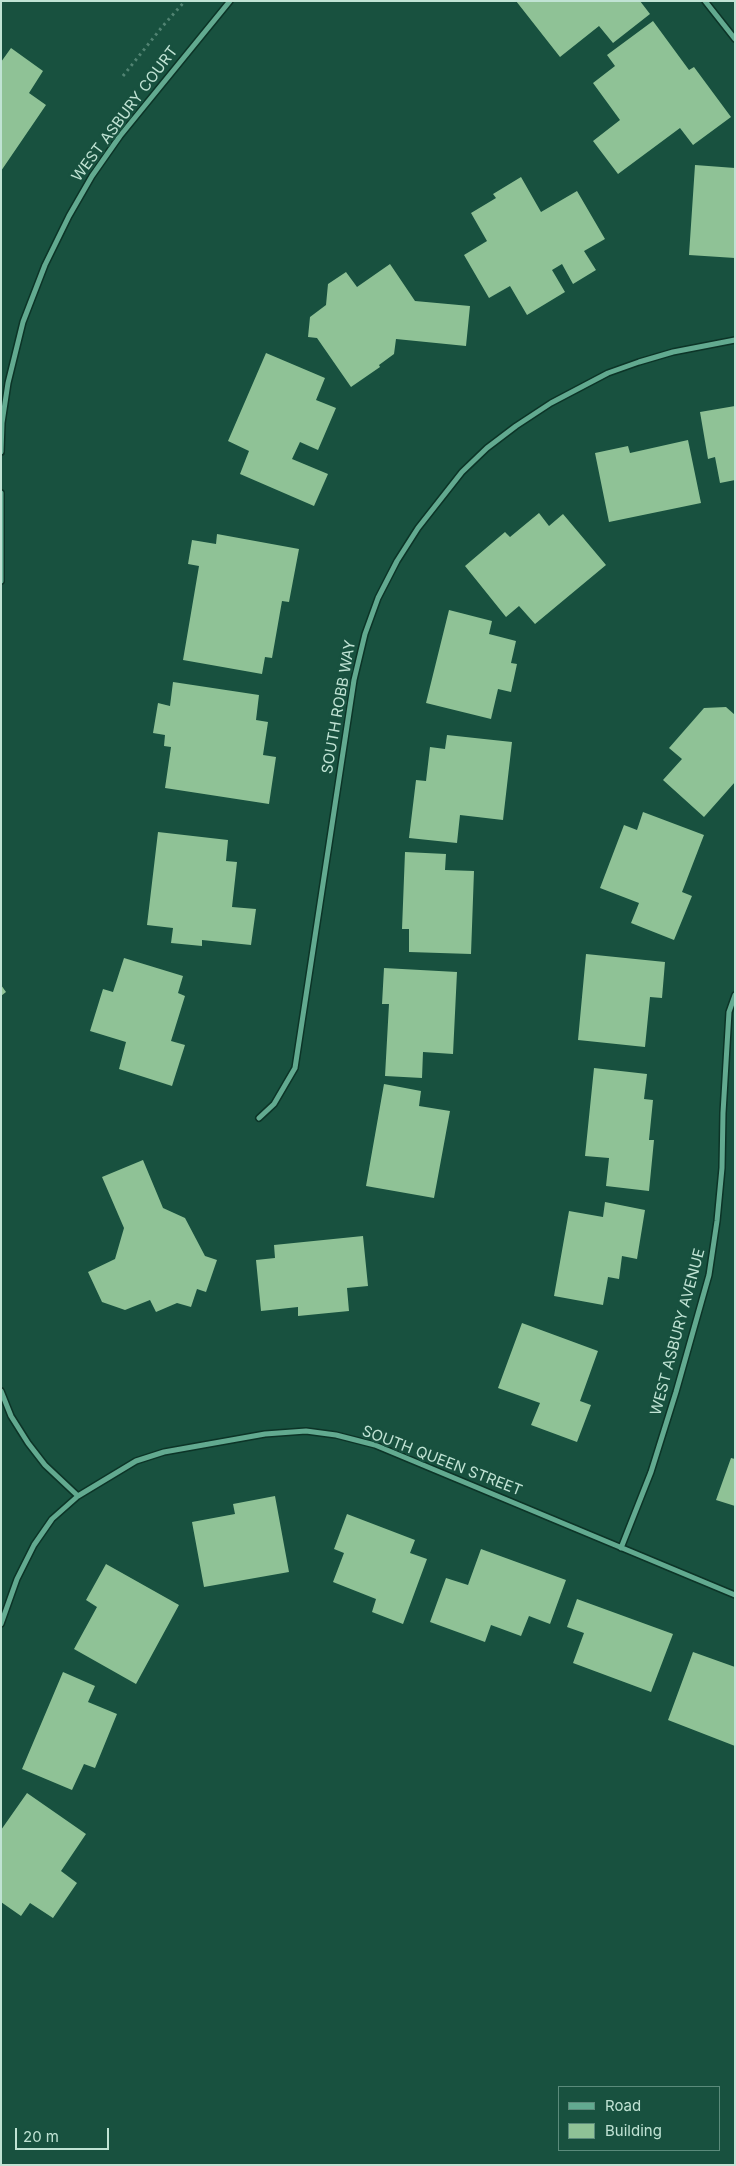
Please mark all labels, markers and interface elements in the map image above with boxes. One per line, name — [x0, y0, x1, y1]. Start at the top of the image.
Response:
street label: WEST ASBURY COURT — [68, 43, 182, 185]
street label: SOUTH ROBB WAY — [318, 639, 360, 775]
street label: WEST ASBURY AVENUE — [647, 1247, 709, 1417]
street label: SOUTH QUEEN STREET — [359, 1422, 525, 1500]
legend — [558, 2086, 721, 2151]
text: Road — [605, 2096, 641, 2115]
scale bar — [18, 2118, 111, 2150]
text: Building — [605, 2121, 662, 2140]
text: 20 m — [23, 2127, 59, 2146]

